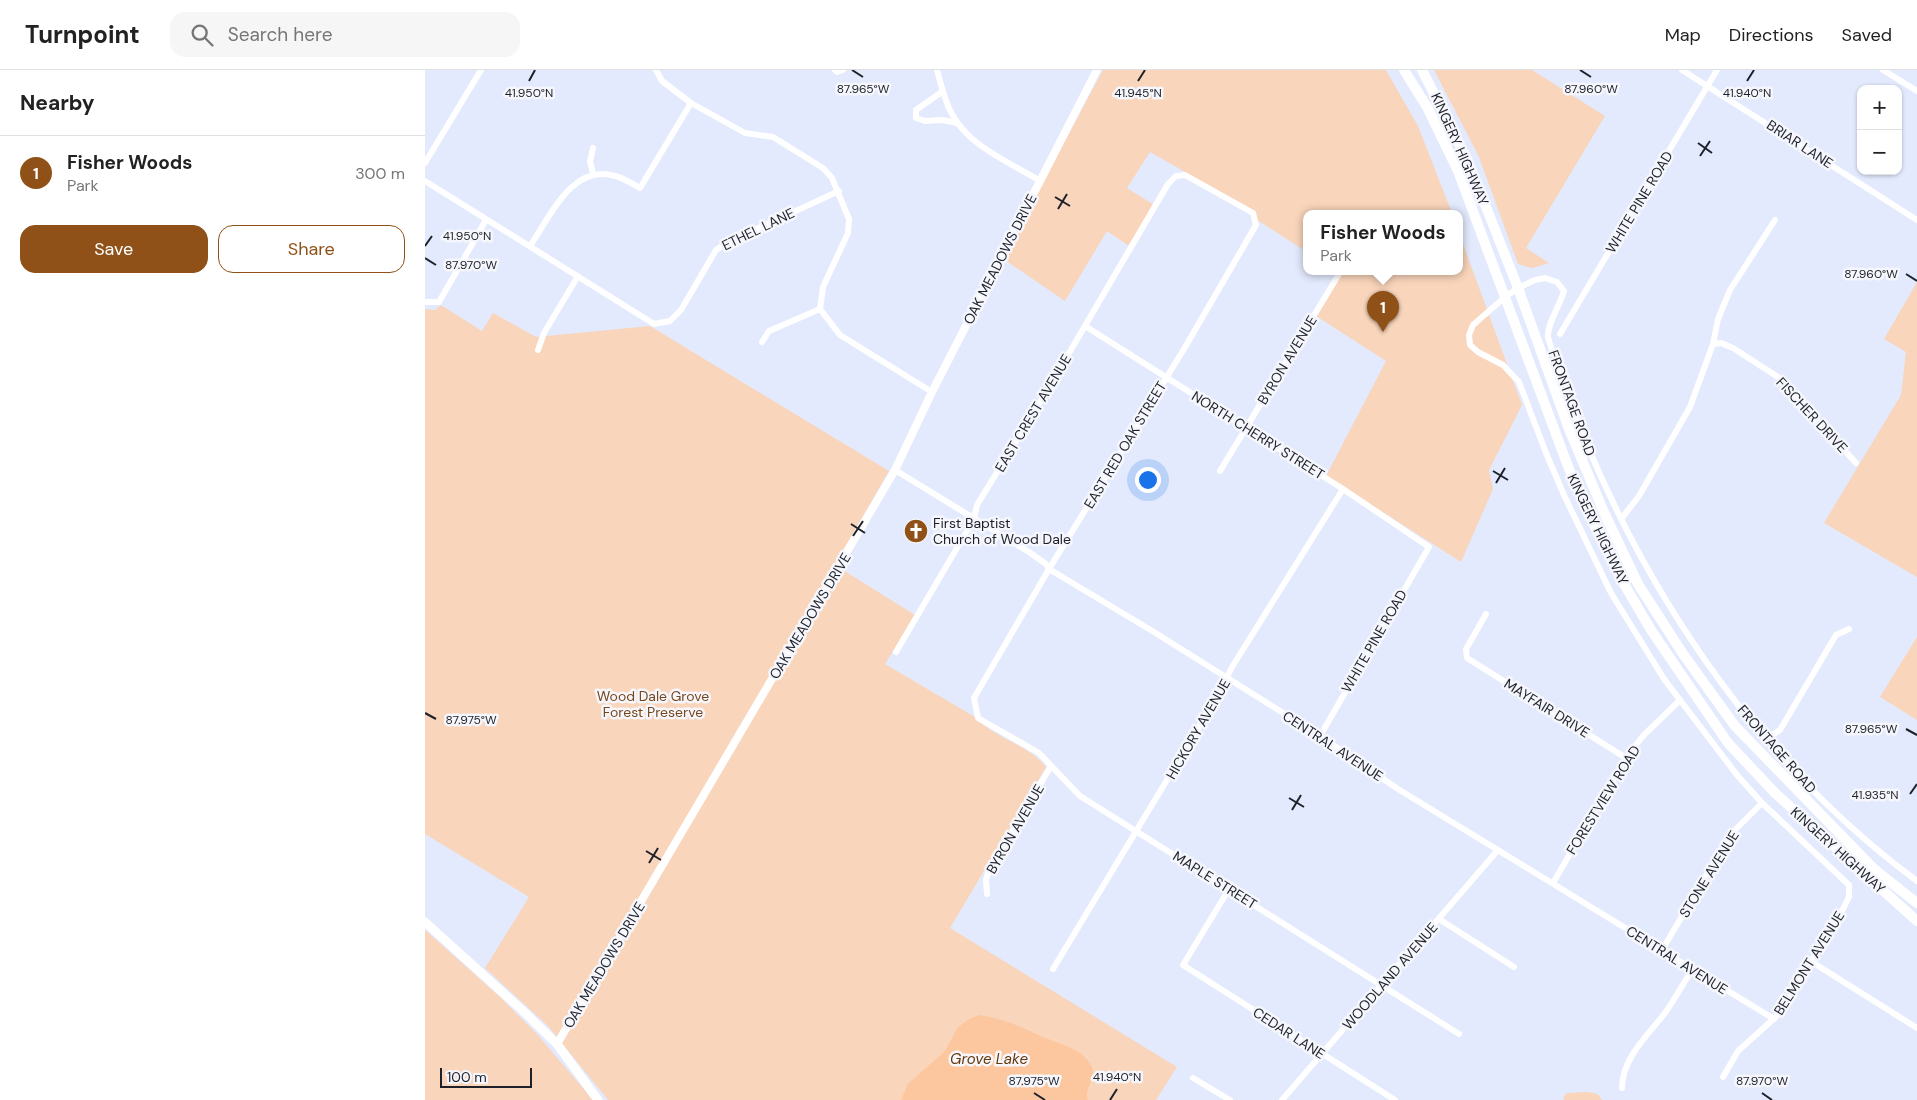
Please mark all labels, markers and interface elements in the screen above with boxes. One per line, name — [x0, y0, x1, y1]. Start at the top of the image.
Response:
search box — [170, 12, 520, 57]
text: Turnpoint — [25, 19, 140, 50]
icon: search — [188, 21, 216, 49]
text: Search here — [228, 22, 333, 47]
text: Map — [1665, 23, 1701, 47]
text: Directions — [1729, 23, 1814, 47]
text: Saved — [1842, 23, 1892, 47]
text: 87.965°W — [837, 81, 890, 97]
text: 87.960°W — [1564, 81, 1618, 97]
text: 41.950°N — [505, 85, 553, 101]
text: 41.945°N — [1114, 85, 1162, 101]
text: 41.940°N — [1723, 85, 1771, 101]
map controls — [1857, 85, 1902, 175]
button: + — [1857, 85, 1902, 130]
text: Nearby — [20, 89, 94, 117]
street label: KINGERY HIGHWAY — [1427, 90, 1493, 208]
street label: BRIAR LANE — [1763, 116, 1837, 172]
button: − — [1857, 130, 1902, 175]
street label: WHITE PINE ROAD — [1601, 148, 1677, 256]
text: Fisher Woods — [67, 150, 192, 175]
text: 1 — [33, 163, 39, 184]
text: 300 m — [355, 163, 405, 184]
text: Park — [67, 175, 99, 196]
street label: OAK MEADOWS DRIVE — [959, 191, 1041, 327]
street label: ETHEL LANE — [719, 204, 797, 254]
popup — [1303, 210, 1463, 275]
text: Fisher Woods — [1320, 220, 1446, 245]
button: Save — [20, 225, 208, 273]
button: Share — [218, 225, 405, 273]
text: 41.950°N — [443, 228, 491, 244]
text: Park — [1320, 245, 1352, 266]
text: 87.970°W — [445, 257, 497, 273]
text: 87.960°W — [1844, 266, 1898, 282]
pin: 1 — [1367, 291, 1399, 332]
street label: BYRON AVENUE — [1253, 312, 1321, 408]
street label: FRONTAGE ROAD — [1544, 348, 1600, 458]
street label: EAST CREST AVENUE — [991, 351, 1075, 475]
street label: FISCHER DRIVE — [1772, 373, 1852, 457]
street label: EAST RED OAK STREET — [1080, 378, 1170, 512]
street label: NORTH CHERRY STREET — [1188, 387, 1328, 483]
your location — [1135, 467, 1161, 493]
street label: KINGERY HIGHWAY — [1563, 471, 1633, 587]
place label: First Baptist Church of Wood Dale — [933, 514, 1071, 548]
church icon: First Baptist Church of Wood Dale — [903, 518, 929, 544]
street label: OAK MEADOWS DRIVE — [765, 550, 855, 682]
street label: WHITE PINE ROAD — [1337, 586, 1411, 696]
street label: MAYFAIR DRIVE — [1501, 674, 1593, 742]
street label: HICKORY AVENUE — [1162, 675, 1234, 782]
park label: Wood Dale Grove Forest Preserve — [597, 687, 709, 721]
street label: FRONTAGE ROAD — [1734, 701, 1820, 797]
street label: CENTRAL AVENUE — [1279, 707, 1387, 785]
text: 87.975°W — [445, 712, 497, 728]
text: 87.965°W — [1845, 721, 1898, 737]
street label: FORESTVIEW ROAD — [1562, 742, 1644, 858]
street label: BYRON AVENUE — [982, 781, 1048, 877]
text: 41.935°N — [1851, 787, 1899, 803]
street label: KINGERY HIGHWAY — [1787, 803, 1889, 897]
street label: STONE AVENUE — [1675, 827, 1743, 921]
street label: MAPLE STREET — [1170, 847, 1261, 913]
street label: OAK MEADOWS DRIVE — [559, 899, 649, 1031]
street label: BELMONT AVENUE — [1770, 907, 1848, 1018]
street label: WOODLAND AVENUE — [1339, 919, 1442, 1033]
street label: CENTRAL AVENUE — [1623, 922, 1731, 998]
street label: CEDAR LANE — [1250, 1003, 1329, 1063]
water label: Grove Lake — [950, 1049, 1028, 1069]
scale bar — [440, 1065, 533, 1088]
text: 100 m — [447, 1068, 487, 1086]
text: 41.940°N — [1093, 1069, 1141, 1085]
text: 87.975°W — [1008, 1073, 1060, 1089]
text: 87.970°W — [1736, 1073, 1788, 1089]

